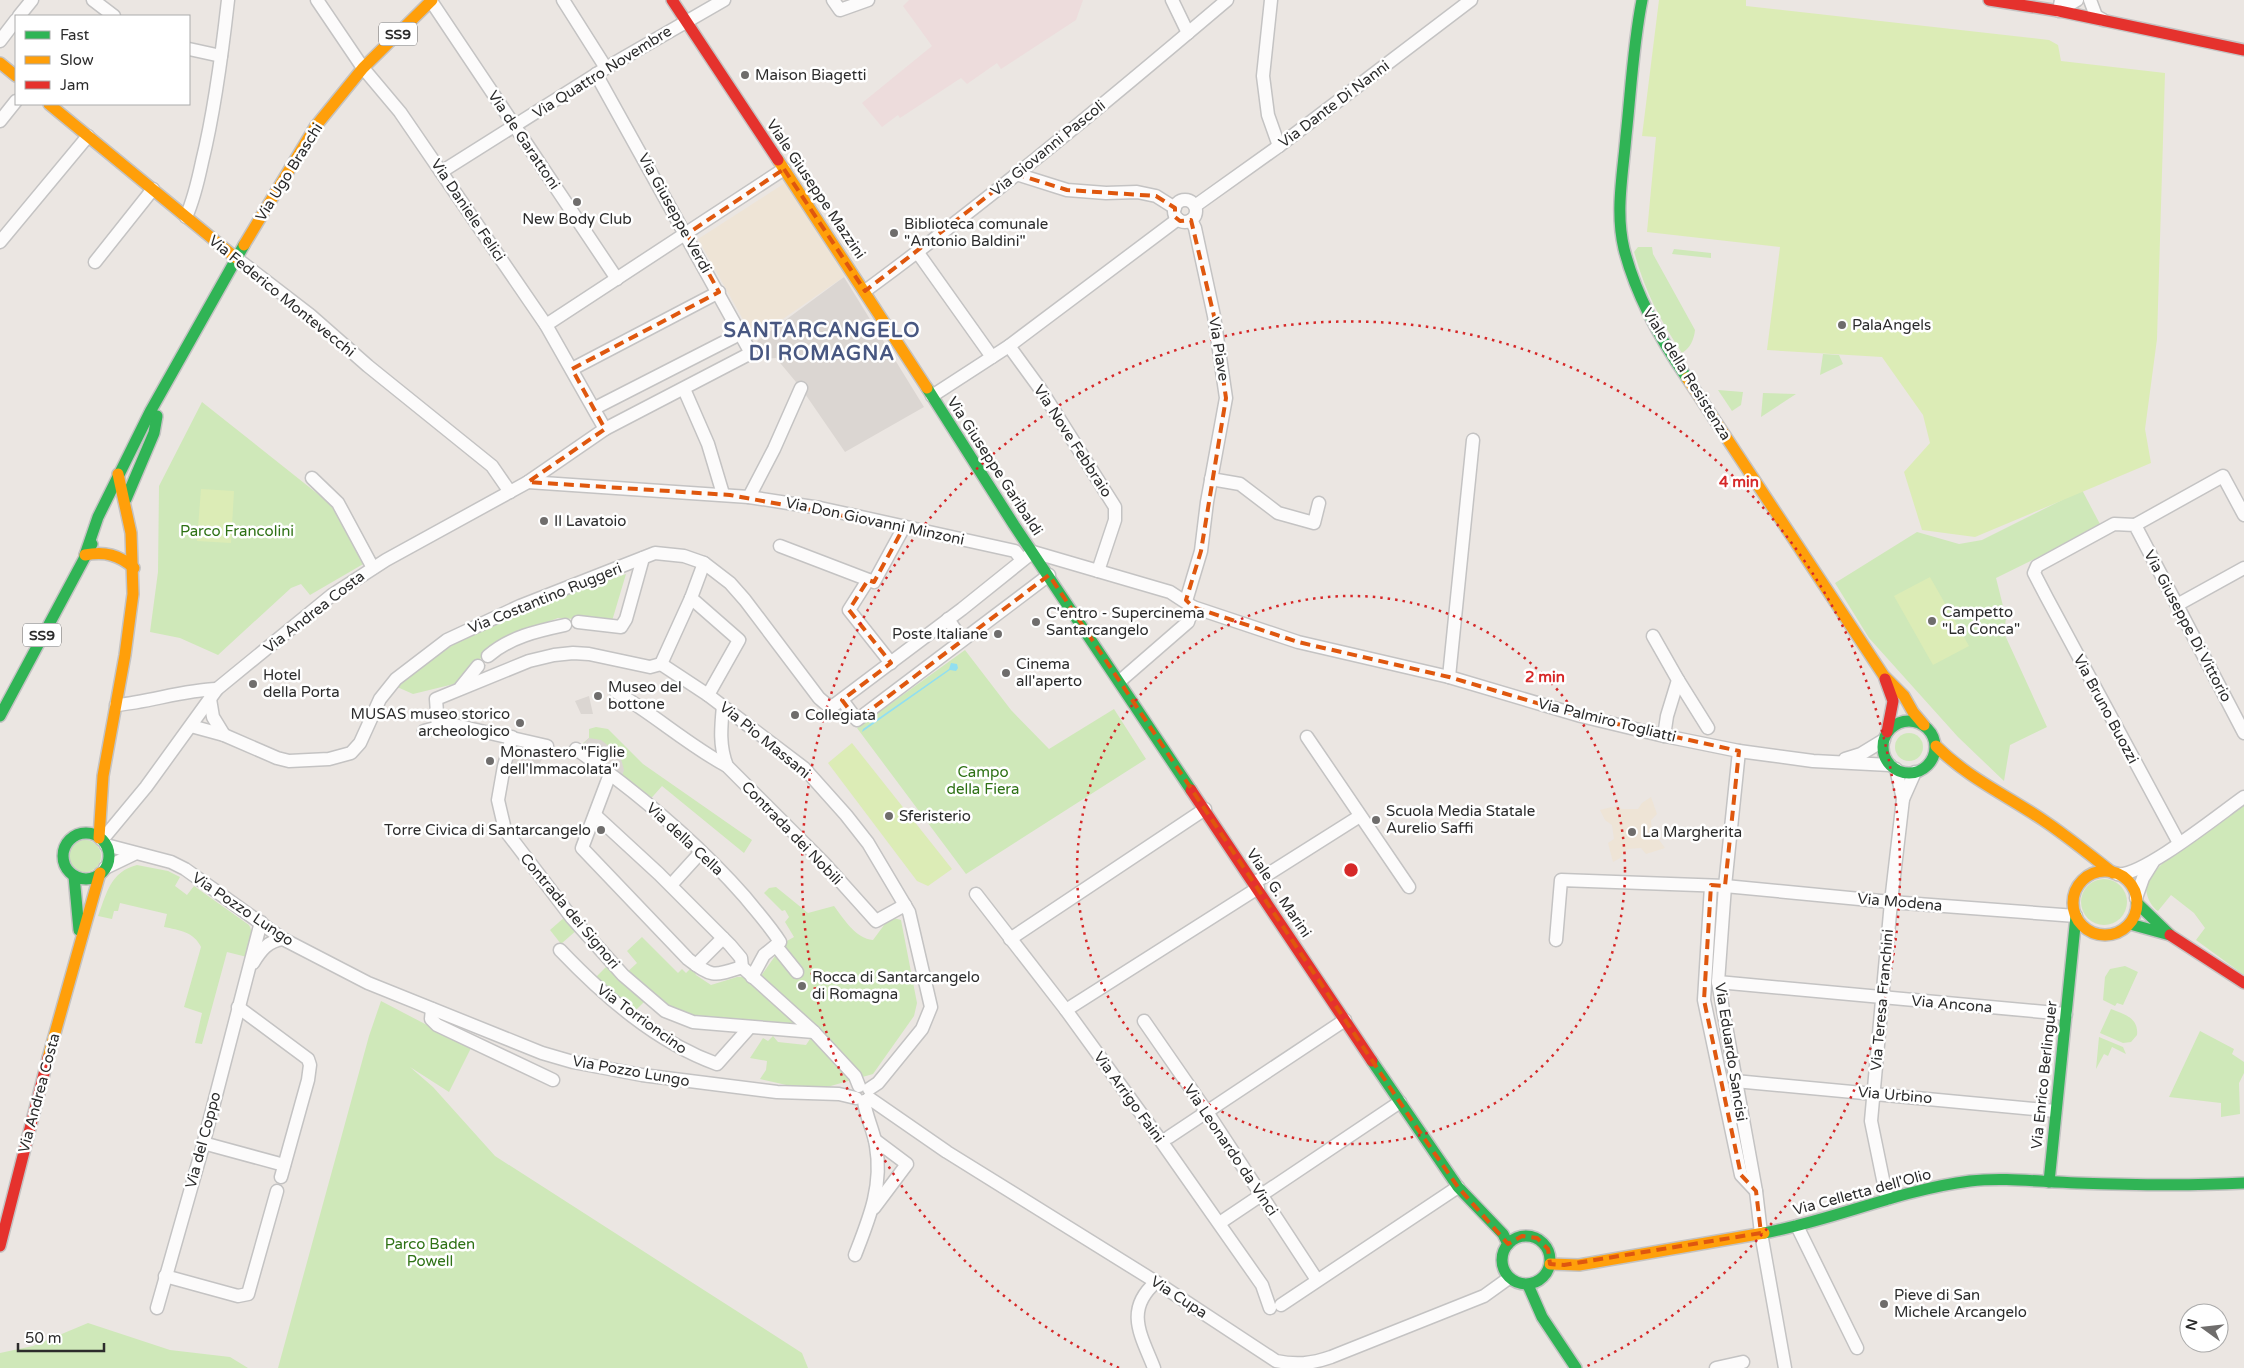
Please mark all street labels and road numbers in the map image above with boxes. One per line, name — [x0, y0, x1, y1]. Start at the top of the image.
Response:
road number: SS9 — [379, 22, 417, 46]
street label: Via Quattro Novembre — [529, 22, 675, 122]
street label: Via Dante Di Nanni — [1275, 56, 1393, 152]
street label: Via de Garattoni — [484, 87, 564, 193]
street label: Via Giovanni Pascoli — [987, 96, 1109, 200]
street label: Viale Giuseppe Mazzini — [763, 116, 869, 262]
street label: Via Ugo Braschi — [252, 120, 326, 224]
street label: Via Giuseppe Verdi — [635, 150, 715, 276]
street label: Via Daniele Felici — [427, 155, 509, 265]
street label: Via Federico Montevecchi — [205, 231, 359, 361]
street label: Viale della Resistenza — [1639, 304, 1735, 444]
street label: Via Piave — [1205, 316, 1233, 382]
street label: Via Nove Febbraio — [1030, 381, 1116, 501]
street label: Via Giuseppe Garibaldi — [943, 393, 1047, 539]
street label: Via Don Giovanni Minzoni — [784, 493, 966, 549]
street label: Via Giuseppe Di Vittorio — [2140, 547, 2236, 705]
street label: Via Costantino Ruggeri — [465, 559, 625, 637]
street label: Via Andrea Costa — [260, 567, 368, 657]
road number: SS9 — [23, 624, 61, 646]
street label: Via Bruno Buozzi — [2070, 651, 2142, 767]
street label: Via Palmiro Togliatti — [1536, 694, 1678, 746]
street label: Via Pio Massani — [716, 698, 814, 782]
street label: Contrada dei Nobili — [738, 777, 846, 889]
street label: Via della Cella — [643, 799, 727, 879]
street label: Viale G. Marini — [1243, 845, 1315, 941]
street label: Contrada dei Signori — [516, 849, 624, 973]
street label: Via Pozzo Lungo — [189, 868, 297, 950]
street label: Via Modena — [1857, 889, 1943, 915]
street label: Via Teresa Franchini — [1867, 928, 1897, 1072]
street label: Via Torrioncino — [593, 980, 691, 1058]
street label: Via Eduardo Sancisi — [1711, 981, 1751, 1123]
street label: Via Ancona — [1911, 991, 1993, 1017]
street label: Via Enrico Berlinguer — [2027, 1000, 2061, 1150]
street label: Via Andrea Costa — [14, 1031, 64, 1155]
street label: Via Arrigo Faini — [1090, 1048, 1168, 1146]
street label: Via Pozzo Lungo — [571, 1052, 691, 1090]
street label: Via Leonardo da Vinci — [1180, 1081, 1282, 1219]
street label: Via Urbino — [1857, 1083, 1933, 1107]
street label: Via del Coppo — [181, 1090, 225, 1190]
street label: Via Celletta dell'Olio — [1791, 1165, 1933, 1219]
street label: Via Cupa — [1147, 1272, 1211, 1322]

